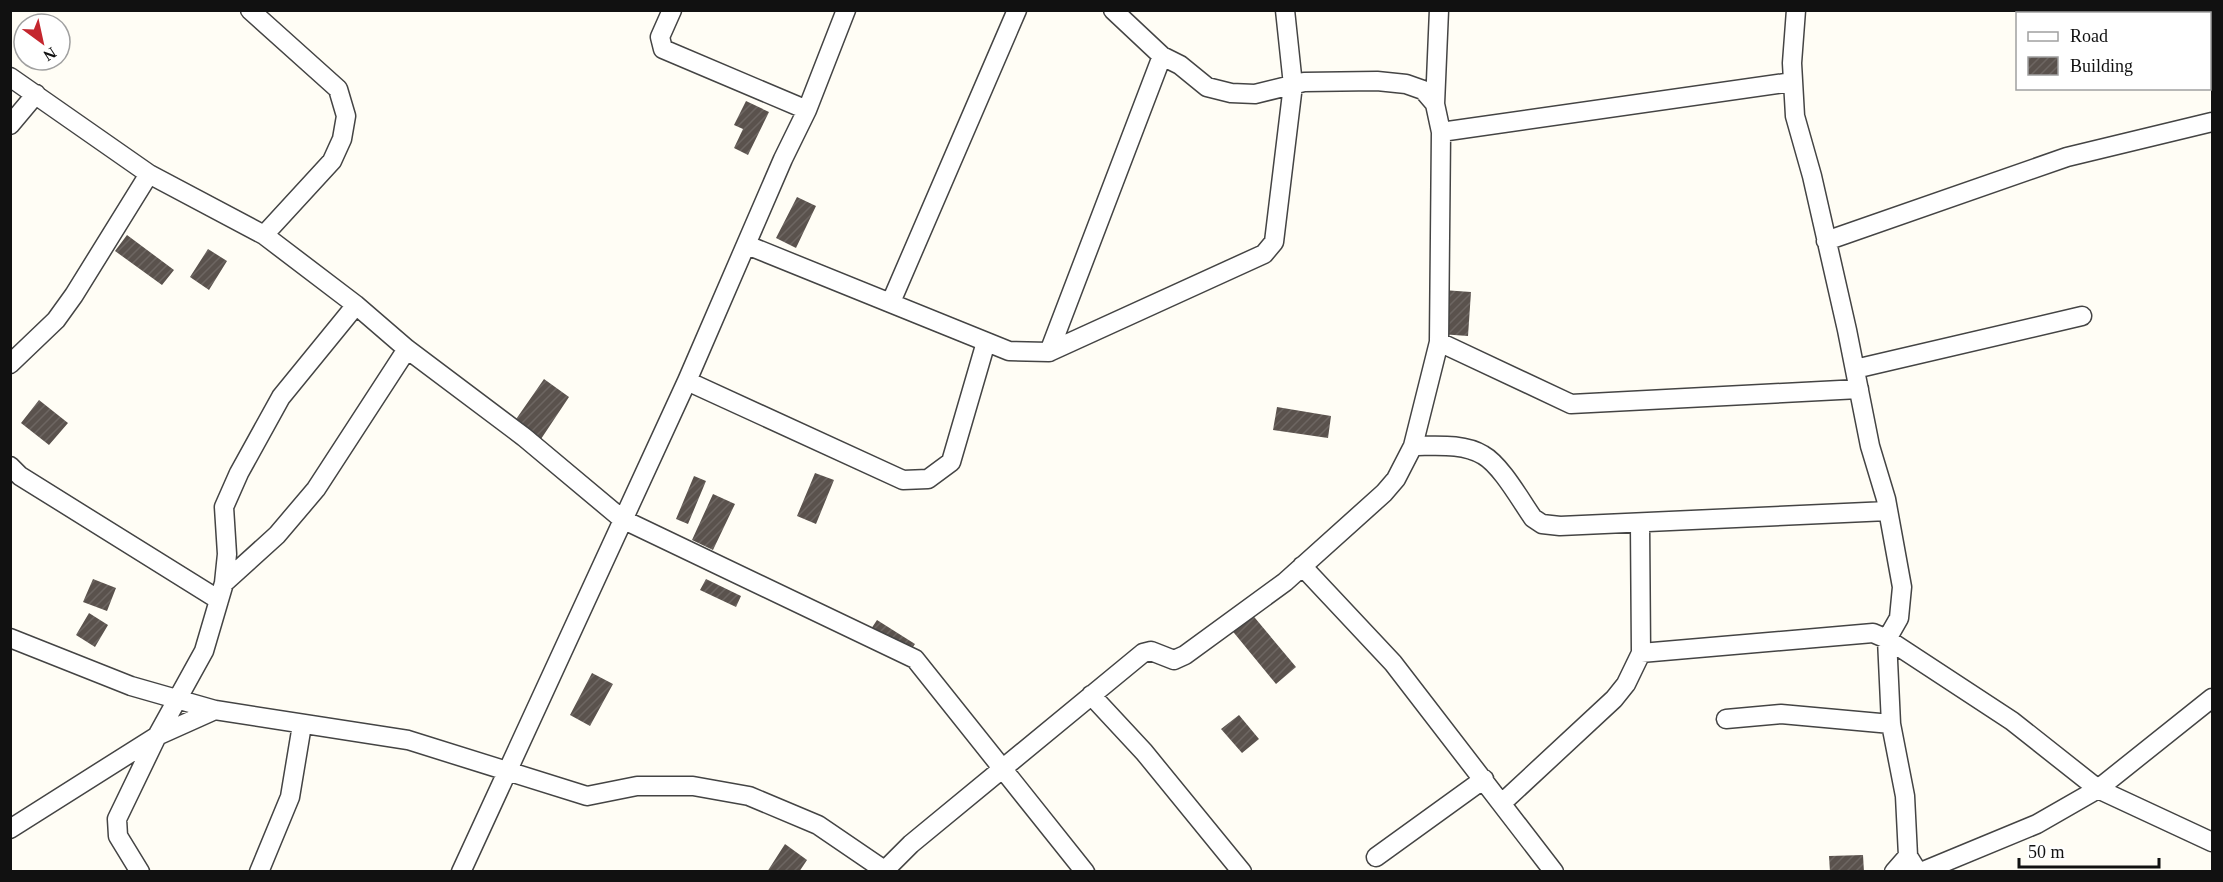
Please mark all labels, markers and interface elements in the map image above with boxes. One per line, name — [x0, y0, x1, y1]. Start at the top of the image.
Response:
north arrow — [12, 12, 72, 72]
legend — [2016, 12, 2211, 90]
text: Road — [2070, 26, 2108, 46]
text: N — [40, 44, 59, 65]
text: Building — [2070, 56, 2133, 76]
scale bar — [2019, 831, 2158, 869]
text: 50 m — [2028, 842, 2065, 862]

